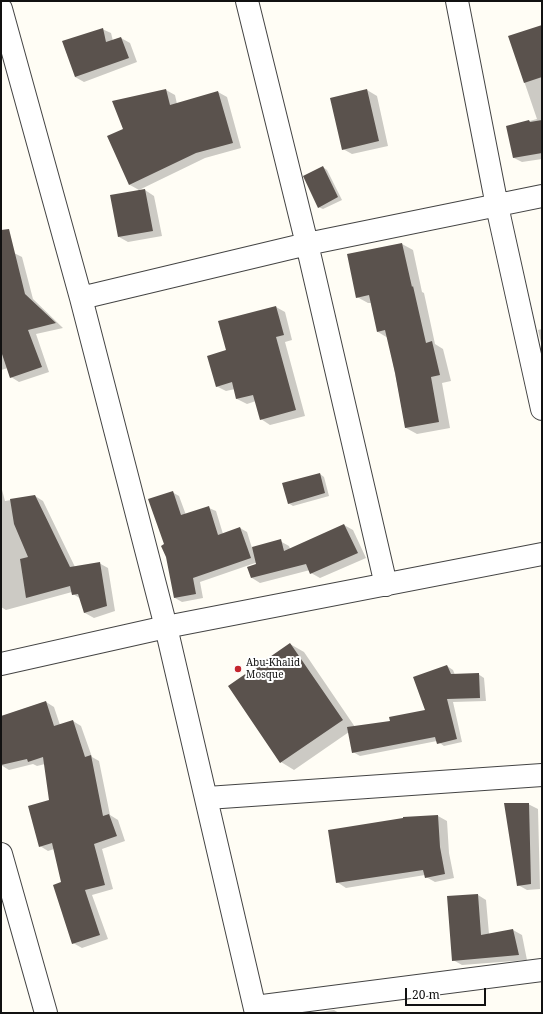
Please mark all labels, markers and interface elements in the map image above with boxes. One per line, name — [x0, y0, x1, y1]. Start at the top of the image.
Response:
place label: Abu-Khalid Mosque — [246, 657, 300, 680]
marker: Abu-Khalid Mosque — [233, 664, 243, 674]
scale bar — [407, 980, 488, 1006]
text: 20 m — [412, 986, 440, 1003]

